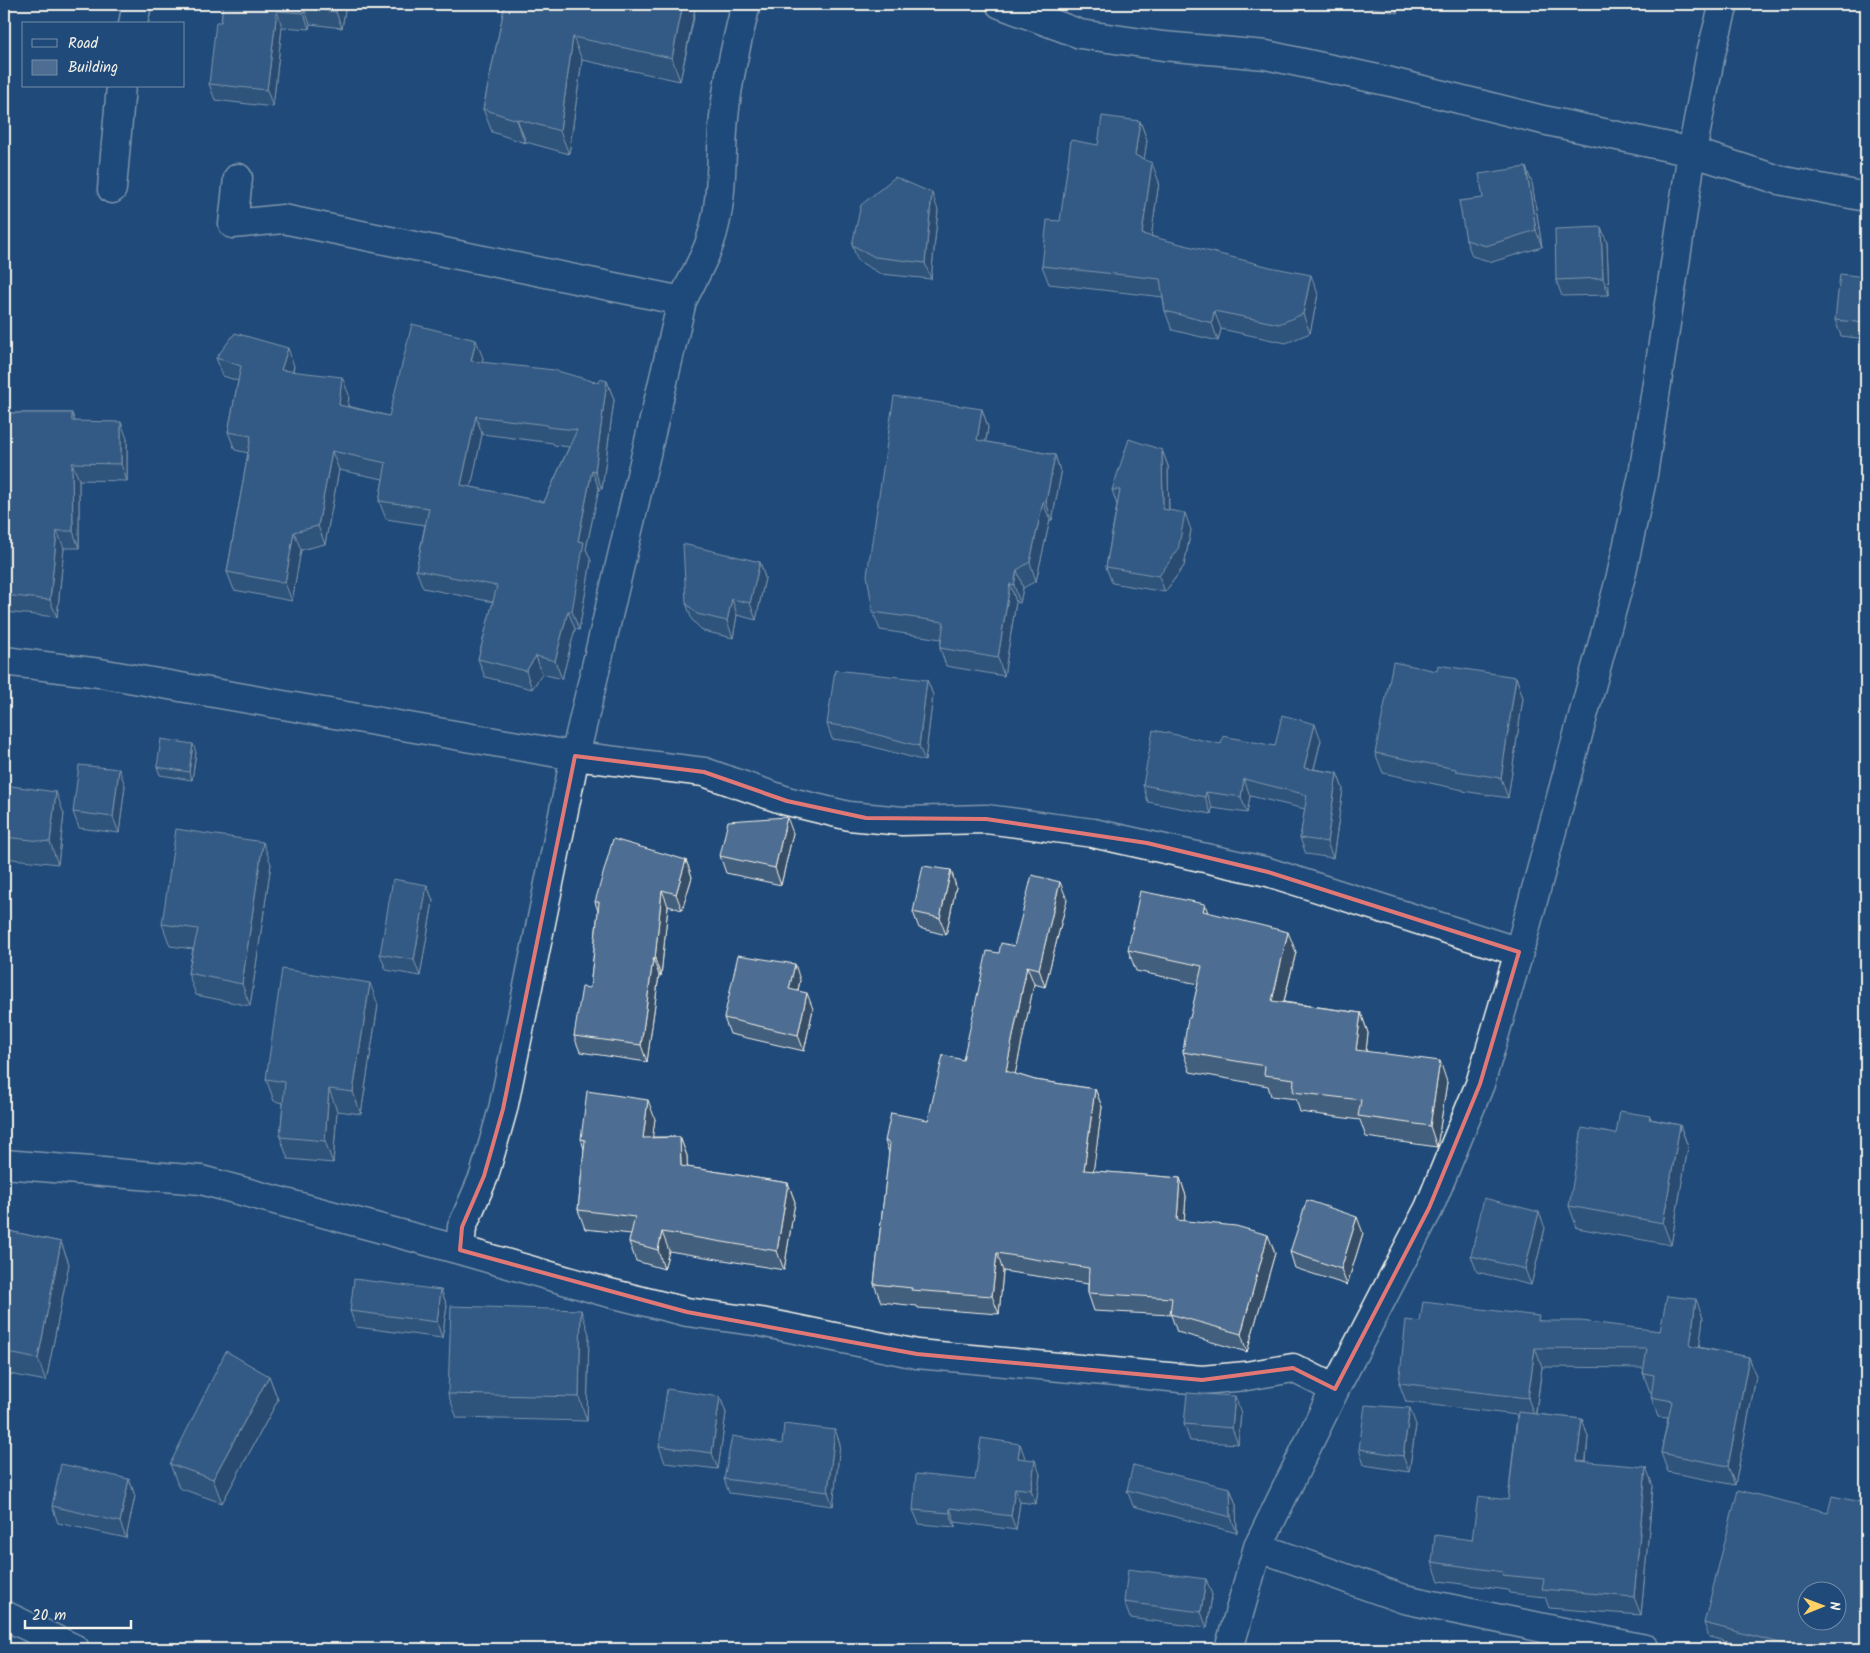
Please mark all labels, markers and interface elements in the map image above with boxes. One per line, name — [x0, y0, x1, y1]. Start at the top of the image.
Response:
legend — [22, 22, 185, 88]
text: Road — [68, 32, 99, 56]
text: Building — [68, 56, 118, 80]
north arrow — [1798, 1580, 1848, 1630]
scale bar — [25, 1598, 131, 1630]
text: N — [1823, 1601, 1845, 1611]
text: 20 m — [32, 1604, 66, 1628]

